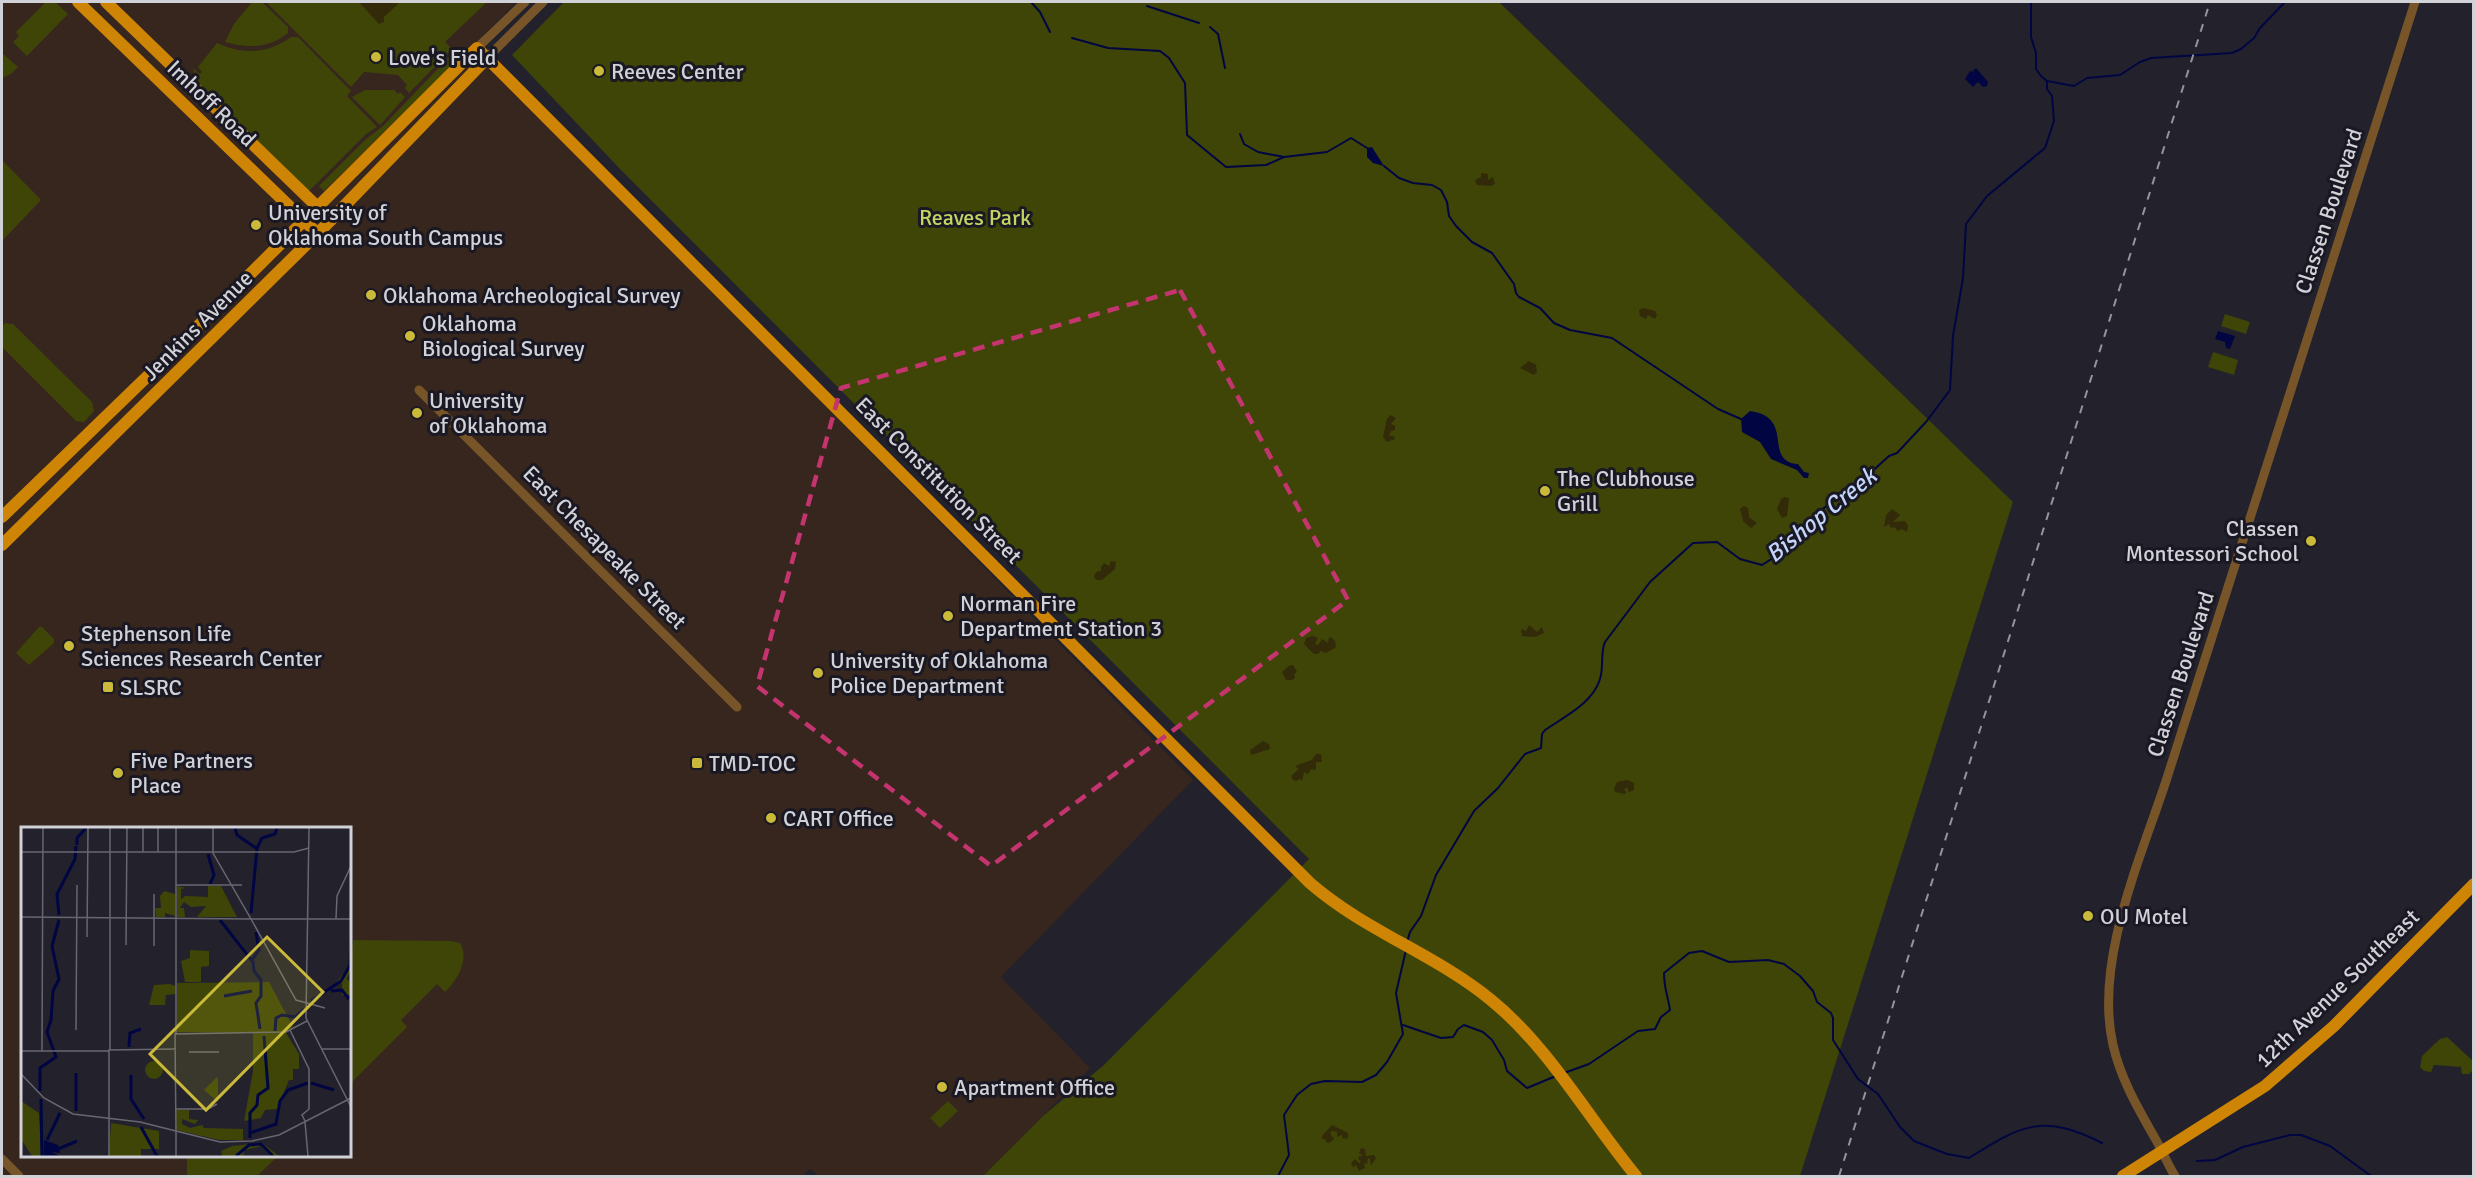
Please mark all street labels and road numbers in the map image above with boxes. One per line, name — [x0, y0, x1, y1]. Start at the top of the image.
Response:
street label: Imhoff Road — [162, 54, 262, 152]
street label: Classen Boulevard — [2289, 125, 2368, 297]
street label: Jenkins Avenue — [137, 265, 258, 386]
street label: East Constitution Street — [850, 391, 1028, 570]
street label: East Chesapeake Street — [517, 460, 692, 635]
street label: Classen Boulevard — [2141, 588, 2220, 760]
street label: 12th Avenue Southeast — [2250, 903, 2425, 1073]

